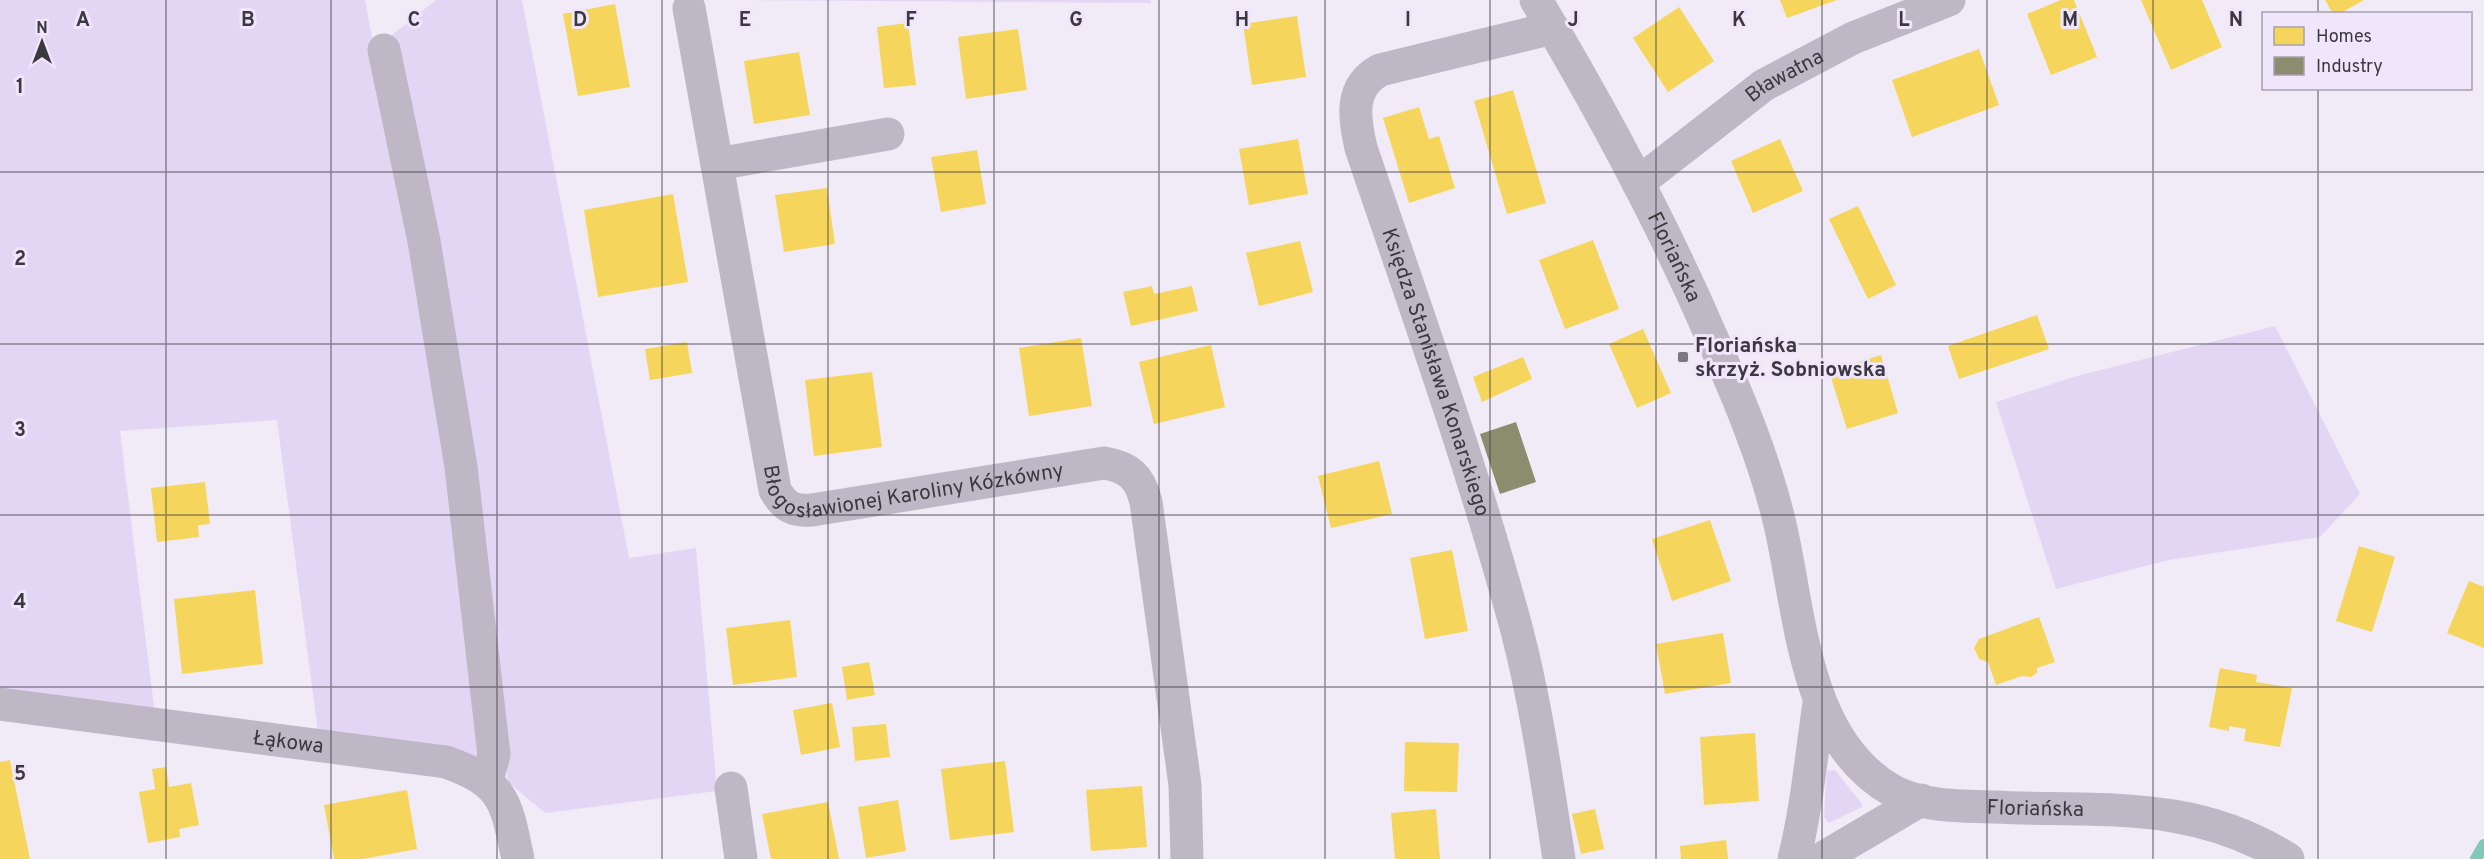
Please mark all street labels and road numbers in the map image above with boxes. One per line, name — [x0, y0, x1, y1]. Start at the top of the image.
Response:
street label: Bławatna — [1740, 44, 1829, 109]
street label: Floriańska — [1640, 208, 1706, 307]
street label: Księdza Stanisława Konarskiego — [1374, 225, 1495, 520]
street label: Błogosławionej Karoliny Kózkówny — [758, 443, 1084, 479]
street label: Łąkowa — [252, 725, 325, 761]
street label: Floriańska — [1986, 795, 2084, 824]

